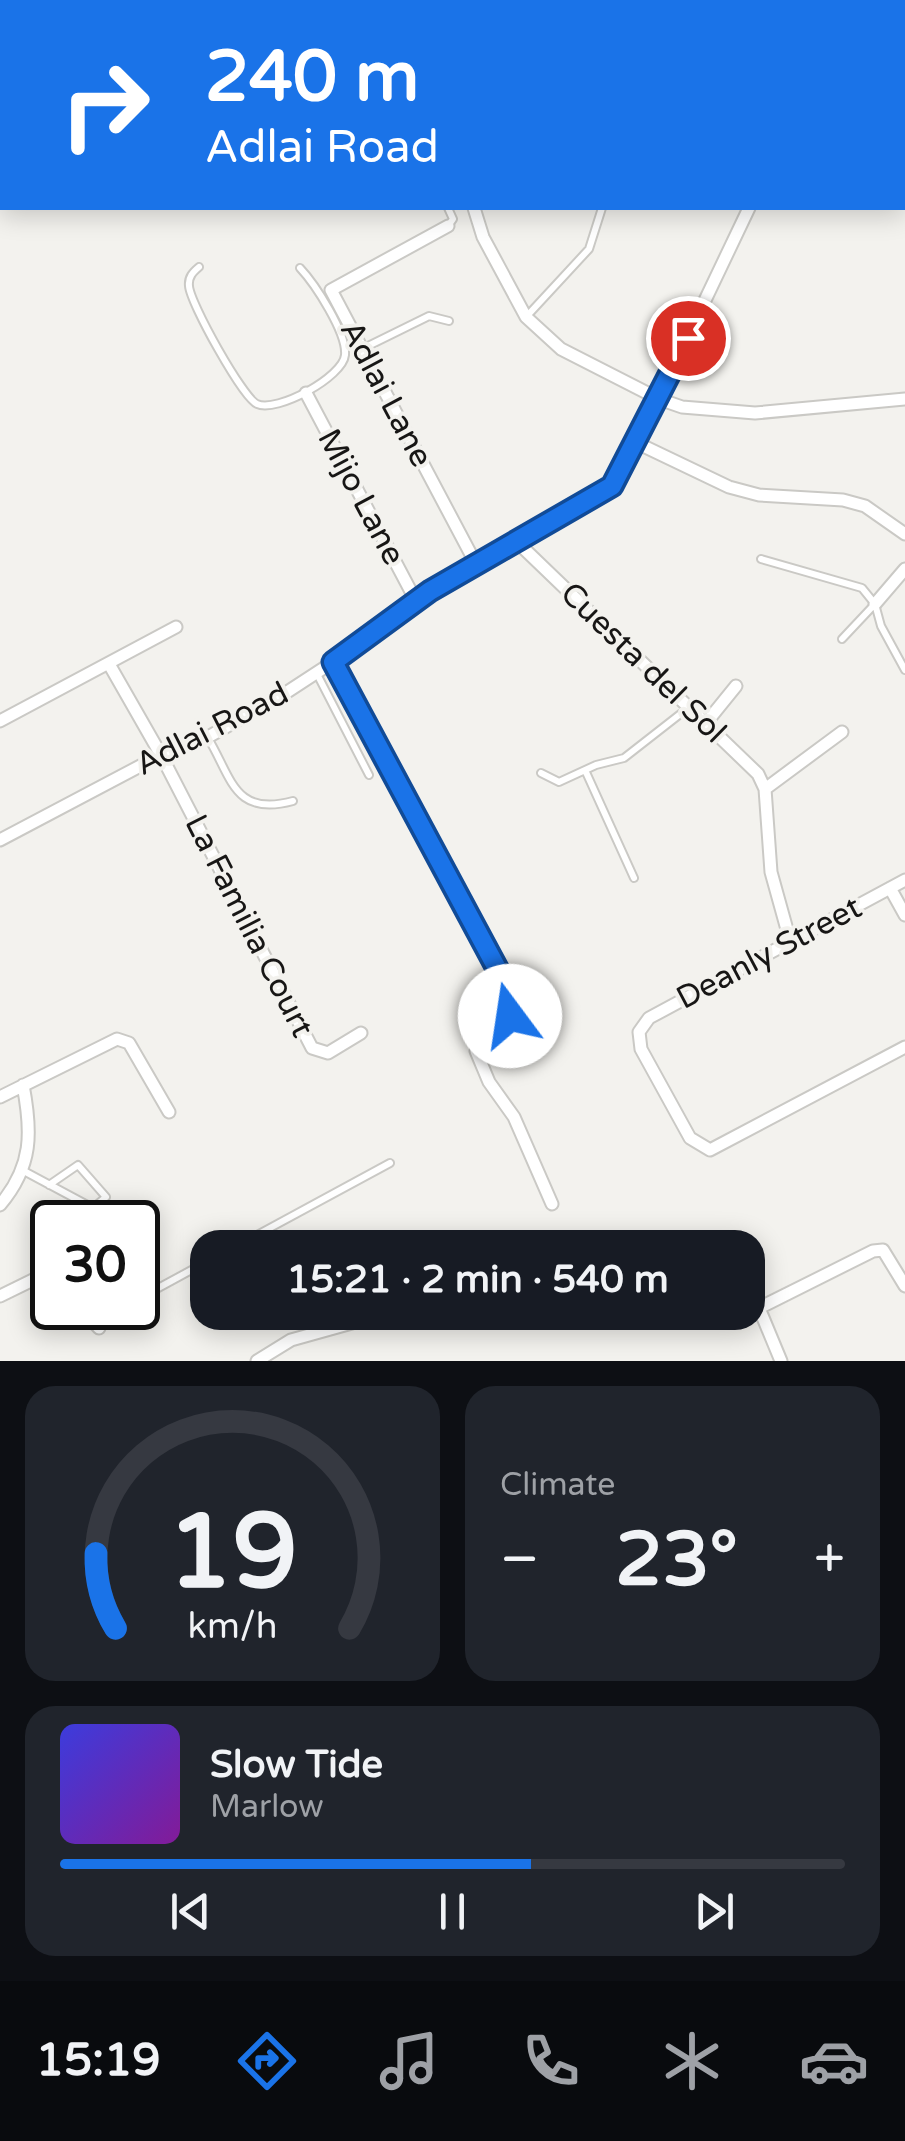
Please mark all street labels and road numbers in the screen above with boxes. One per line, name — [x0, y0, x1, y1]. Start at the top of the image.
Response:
street label: Adlai Lane — [332, 314, 440, 474]
street label: Mijo Lane — [309, 423, 413, 571]
street label: Cuesta del Sol — [552, 575, 734, 751]
street label: Adlai Road — [129, 674, 295, 784]
street label: La Familia Court — [177, 808, 321, 1044]
street label: Deanly Street — [670, 888, 868, 1018]

